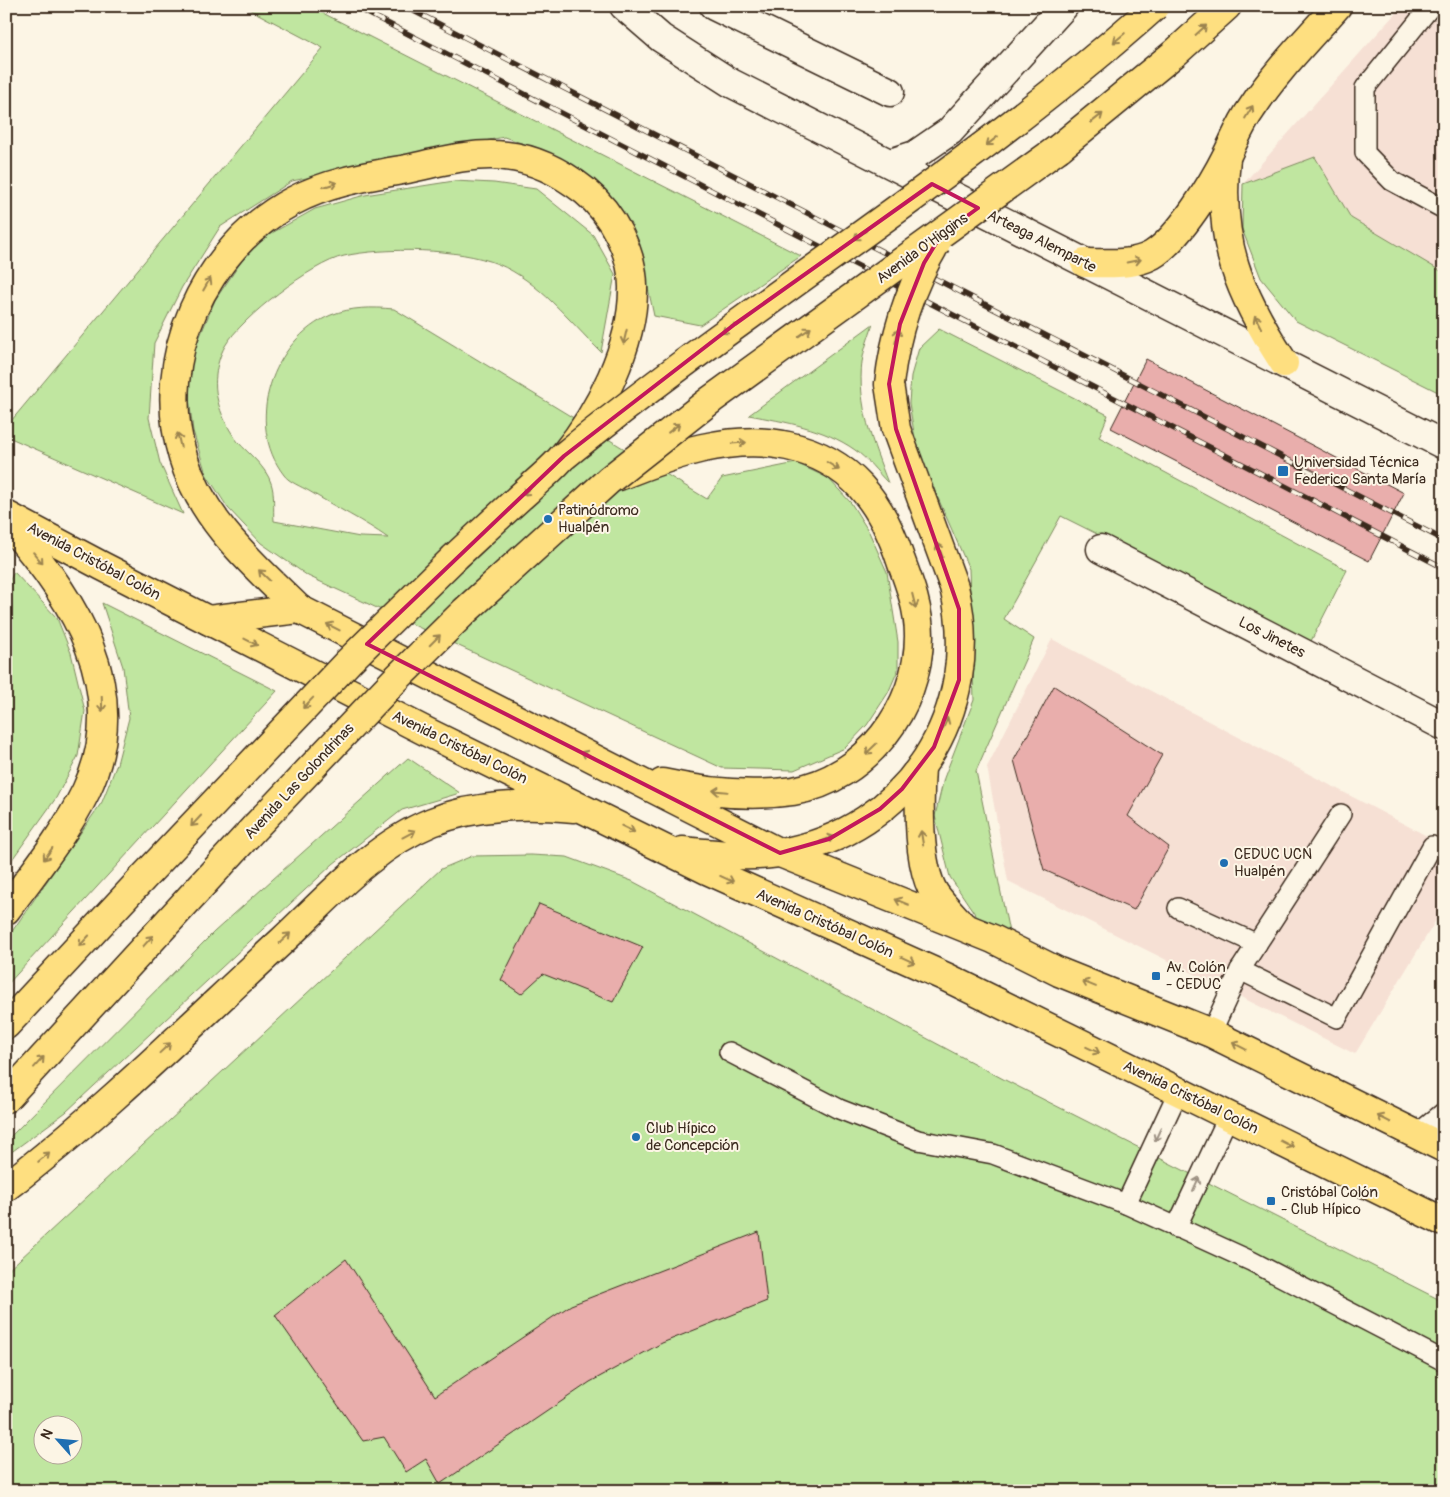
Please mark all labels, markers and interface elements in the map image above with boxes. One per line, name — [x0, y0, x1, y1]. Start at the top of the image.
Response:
one-way arrow — [1195, 24, 1208, 36]
one-way arrow — [1112, 33, 1125, 44]
one-way arrow — [1244, 106, 1254, 120]
one-way arrow — [1090, 112, 1103, 123]
one-way arrow — [986, 135, 999, 146]
one-way arrow — [322, 180, 338, 190]
street label: Arteaga Alemparte — [984, 206, 1100, 277]
street label: Avenida O'Higgins — [873, 209, 972, 288]
one-way arrow — [853, 230, 867, 240]
one-way arrow — [1125, 256, 1141, 265]
one-way arrow — [202, 278, 212, 292]
one-way arrow — [1253, 314, 1263, 329]
one-way arrow — [722, 324, 735, 335]
one-way arrow — [798, 327, 812, 337]
one-way arrow — [620, 328, 629, 344]
one-way arrow — [893, 329, 902, 345]
one-way arrow — [667, 423, 680, 434]
one-way arrow — [174, 433, 183, 449]
one-way arrow — [731, 438, 747, 447]
place label: Universidad Técnica Federico Santa María — [1294, 453, 1426, 489]
one-way arrow — [826, 460, 840, 471]
marker: Universidad Técnica Federico Santa María — [1276, 464, 1290, 478]
one-way arrow — [521, 484, 534, 495]
place label: Patinódromo Hualpén — [558, 501, 639, 537]
marker: Patinódromo Hualpén — [542, 513, 554, 525]
street label: Avenida Cristóbal Colón — [24, 518, 164, 605]
one-way arrow — [935, 543, 944, 558]
one-way arrow — [32, 551, 43, 564]
one-way arrow — [258, 569, 270, 582]
one-way arrow — [910, 592, 919, 608]
street label: Los Jinetes — [1235, 613, 1309, 662]
one-way arrow — [326, 622, 341, 631]
one-way arrow — [429, 634, 441, 646]
one-way arrow — [243, 638, 258, 647]
one-way arrow — [97, 696, 107, 712]
one-way arrow — [302, 697, 314, 709]
street label: Avenida Cristóbal Colón — [389, 706, 531, 789]
one-way arrow — [940, 717, 950, 732]
street label: Avenida Las Golondrinas — [241, 719, 358, 843]
one-way arrow — [865, 743, 877, 755]
one-way arrow — [581, 749, 596, 759]
one-way arrow — [712, 786, 728, 796]
one-way arrow — [190, 814, 202, 827]
one-way arrow — [620, 825, 635, 834]
one-way arrow — [401, 829, 416, 839]
one-way arrow — [916, 830, 926, 846]
one-way arrow — [819, 834, 834, 844]
place label: CEDUC UCN Hualpén — [1234, 845, 1312, 881]
one-way arrow — [43, 847, 53, 861]
marker: CEDUC UCN Hualpén — [1218, 857, 1230, 869]
one-way arrow — [719, 875, 734, 885]
street label: Avenida Cristóbal Colón — [753, 885, 896, 962]
one-way arrow — [895, 897, 910, 906]
one-way arrow — [278, 932, 291, 944]
one-way arrow — [78, 935, 90, 948]
one-way arrow — [142, 935, 154, 948]
one-way arrow — [900, 955, 915, 965]
place label: Av. Colón - CEDUC — [1166, 958, 1226, 994]
marker: Av. Colón - CEDUC — [1150, 970, 1162, 982]
one-way arrow — [1082, 979, 1097, 988]
one-way arrow — [1232, 1041, 1247, 1051]
one-way arrow — [159, 1042, 172, 1054]
one-way arrow — [1085, 1046, 1100, 1055]
one-way arrow — [33, 1055, 45, 1068]
street label: Avenida Cristóbal Colón — [1120, 1056, 1262, 1139]
one-way arrow — [1377, 1114, 1392, 1123]
place label: Club Hípico de Concepción — [646, 1119, 739, 1155]
one-way arrow — [1153, 1126, 1163, 1141]
marker: Club Hípico de Concepción — [630, 1131, 642, 1143]
one-way arrow — [1279, 1139, 1294, 1149]
one-way arrow — [38, 1151, 51, 1162]
one-way arrow — [1192, 1177, 1202, 1192]
place label: Cristóbal Colón - Club Hípico — [1281, 1183, 1378, 1219]
marker: Cristóbal Colón - Club Hípico — [1265, 1195, 1277, 1207]
north arrow — [32, 1414, 82, 1464]
text: N — [37, 1426, 57, 1442]

